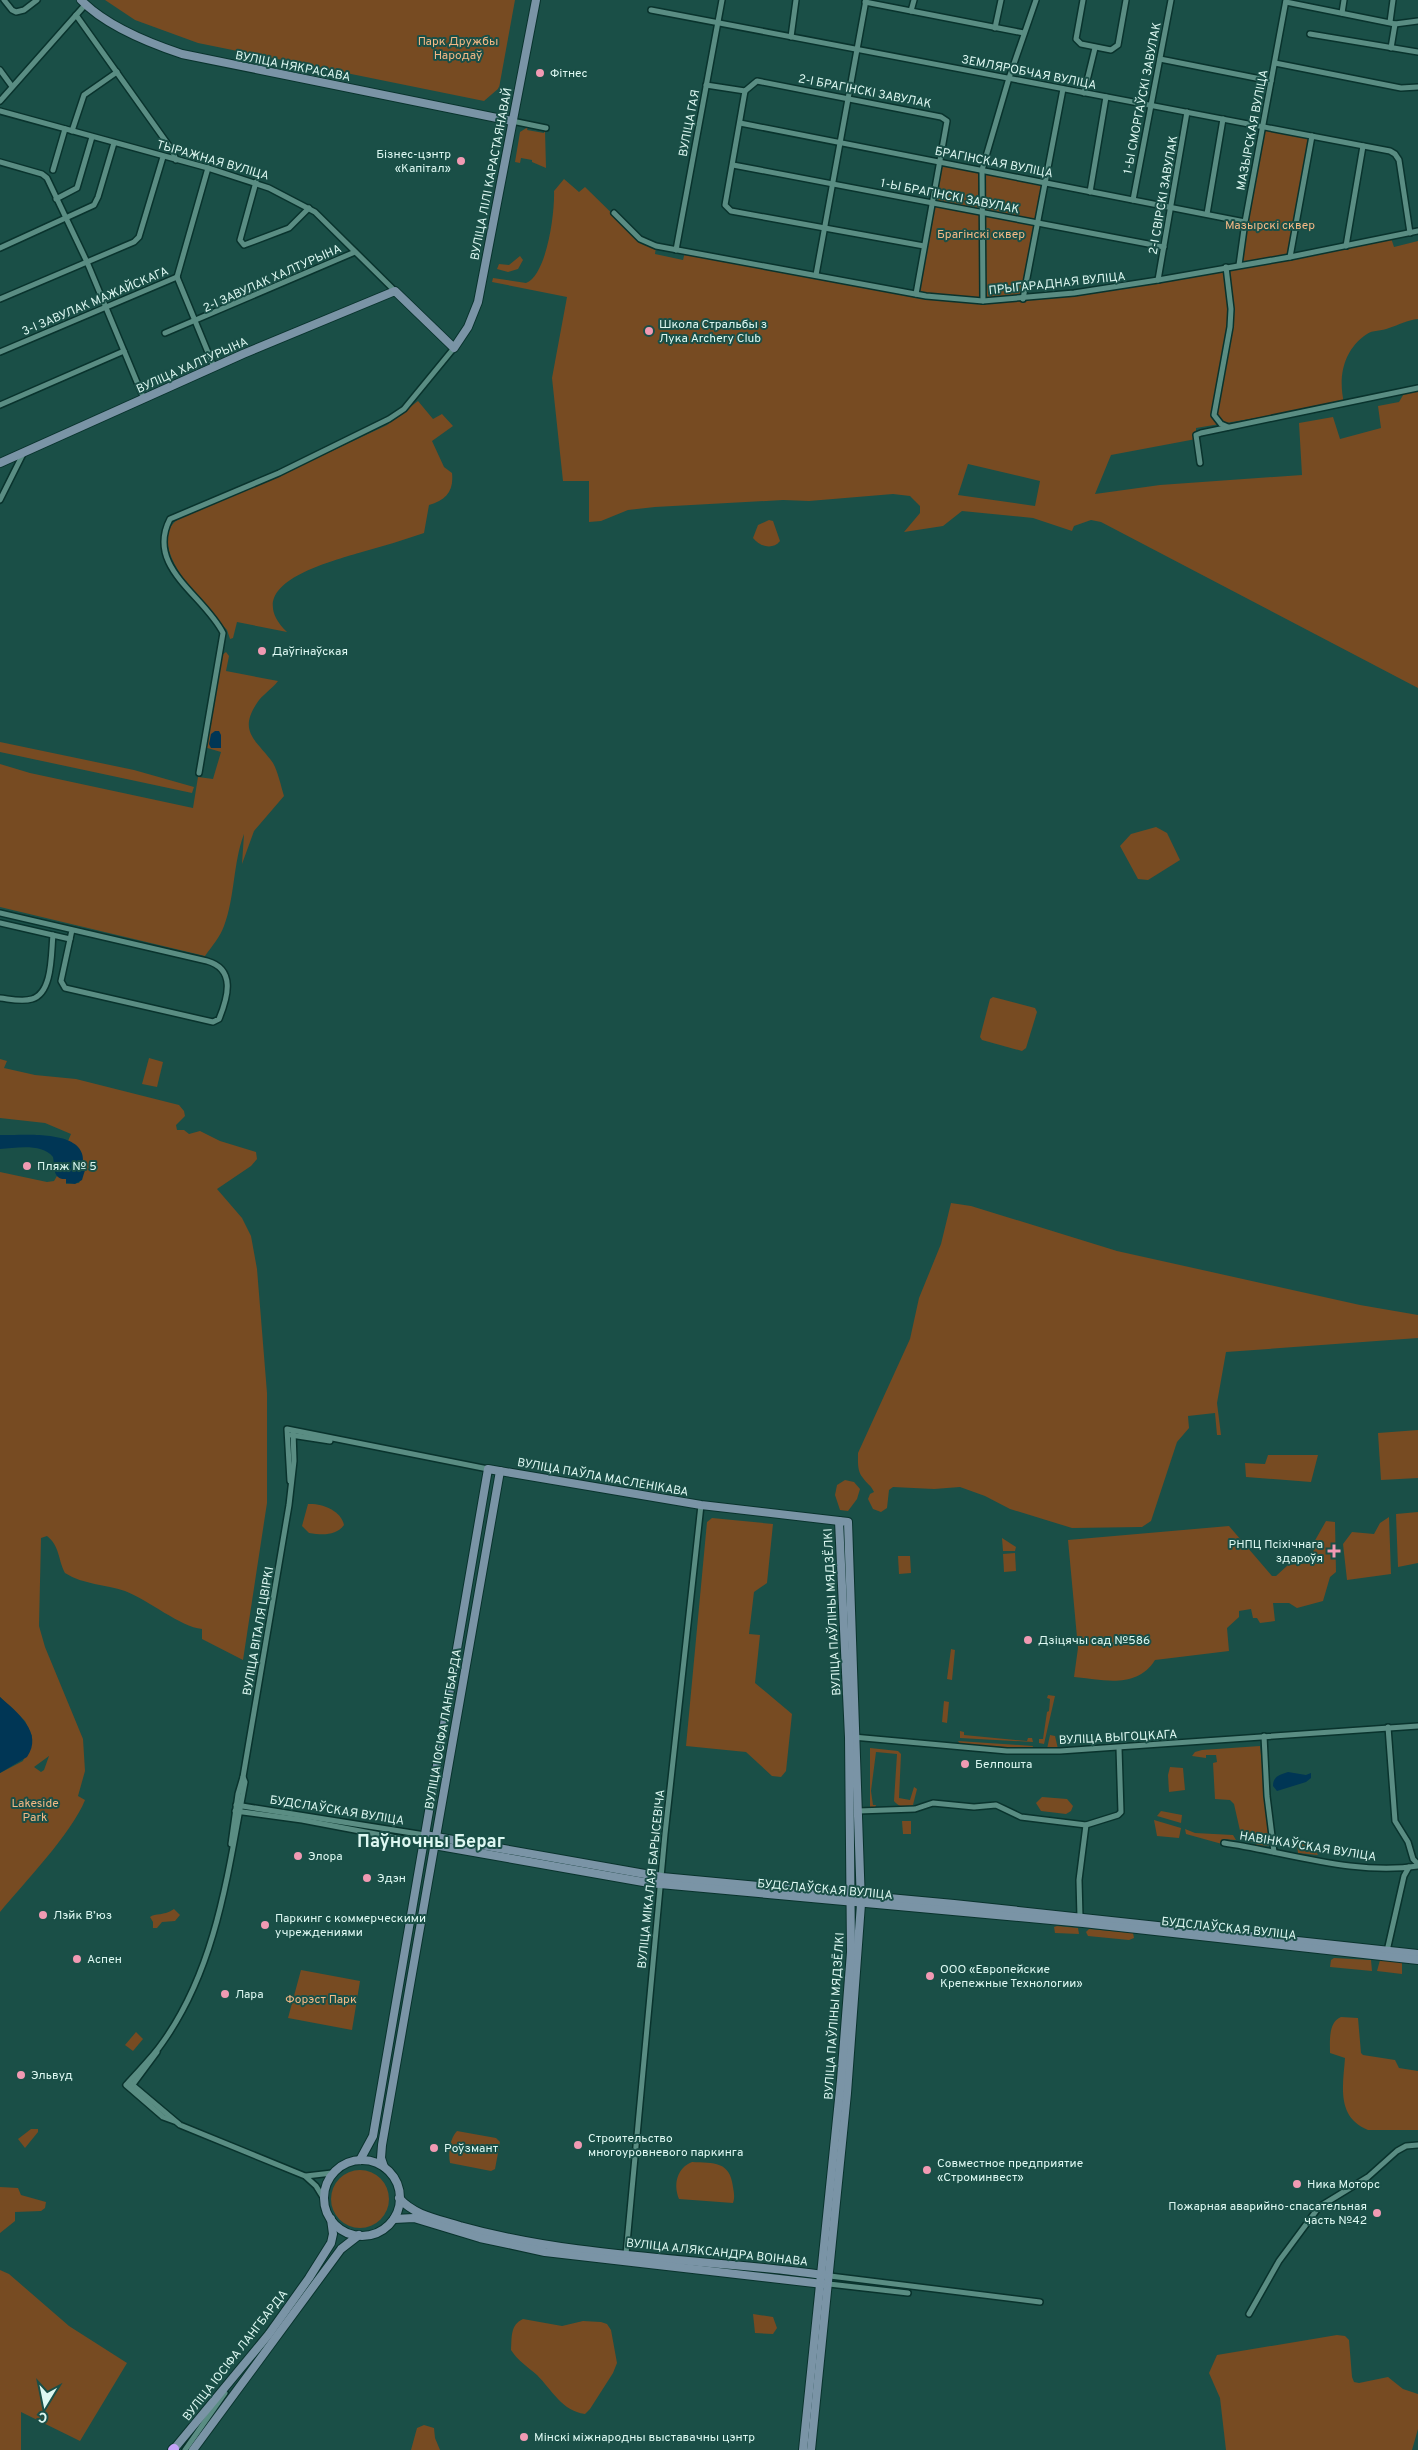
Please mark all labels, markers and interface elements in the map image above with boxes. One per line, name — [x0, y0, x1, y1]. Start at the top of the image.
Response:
street label: 1-Ы СМОРГАЎСКІ ЗАВУЛАК — [1120, 21, 1166, 175]
park label: Парк Дружбы Народаў — [418, 34, 498, 64]
street label: ВУЛІЦА НЯКРАСАВА — [234, 48, 352, 86]
street label: ЗЕМЛЯРОБЧАЯ ВУЛІЦА — [960, 52, 1098, 94]
place label: Фітнес — [550, 66, 588, 82]
marker: Фітнес — [534, 67, 546, 79]
street label: МАЗЫРСКАЯ ВУЛІЦА — [1233, 68, 1273, 192]
street label: 2-І БРАГІНСКІ ЗАВУЛАК — [797, 71, 933, 113]
street label: ВУЛІЦА ЛІЛІ КАРАСТАЯНАВАЙ — [467, 87, 517, 262]
street label: ВУЛІЦА ГАЯ — [676, 88, 704, 158]
street label: 2-І СВІРСКІ ЗАВУЛАК — [1146, 134, 1182, 256]
street label: ТЫРАЖНАЯ ВУЛІЦА — [155, 137, 271, 185]
street label: БРАГІНСКАЯ ВУЛІЦА — [933, 144, 1054, 182]
place label: Бізнес-цэнтр «Капітал» — [376, 147, 451, 177]
marker: Бізнес-цэнтр «Капітал» — [455, 155, 467, 167]
street label: 1-Ы БРАГІНСКІ ЗАВУЛАК — [879, 176, 1021, 218]
park label: Мазырскі сквер — [1225, 218, 1315, 234]
park label: Брагінскі сквер — [937, 227, 1025, 243]
street label: 2-І ЗАВУЛАК ХАЛТУРЫНА — [201, 241, 344, 317]
street label: 3-І ЗАВУЛАК МАЖАЙСКАГА — [20, 264, 171, 340]
street label: ПРЫГАРАДНАЯ ВУЛІЦА — [988, 269, 1126, 299]
place label: Школа Стральбы з Лука Archery Club — [659, 317, 767, 347]
marker: Школа Стральбы з Лука Archery Club — [643, 325, 655, 337]
street label: ВУЛІЦА ХАЛТУРЫНА — [134, 334, 251, 398]
place label: Даўгінаўская — [272, 644, 348, 660]
marker: Даўгінаўская — [256, 645, 268, 657]
place label: Пляж № 5 — [37, 1159, 97, 1175]
marker: Пляж № 5 — [21, 1160, 33, 1172]
street label: ВУЛІЦА ПАЎЛА МАСЛЕНІКАВА — [516, 1455, 690, 1501]
street label: ВУЛІЦА ПАЎЛІНЫ МЯДЗЁЛКІ — [821, 1528, 845, 1696]
place label: РНПЦ Псіхічнага здароўя — [1229, 1537, 1323, 1567]
marker: РНПЦ Псіхічнага здароўя — [1327, 1544, 1341, 1558]
street label: ВУЛІЦА ВІТАЛЯ ЦВІРКІ — [240, 1566, 278, 1697]
place label: Дзіцячы сад №586 — [1038, 1633, 1150, 1649]
marker: Дзіцячы сад №586 — [1022, 1634, 1034, 1646]
street label: ВУЛІЦА ІОСІФА ЛАНГБАРДА — [422, 1648, 466, 1811]
street label: ВУЛІЦА ВЫГОЦКАГА — [1058, 1727, 1178, 1749]
place label: Белпошта — [975, 1757, 1032, 1773]
marker: Белпошта — [959, 1758, 971, 1770]
street label: ВУЛІЦА МІКАЛАЯ БАРЫСЕВІЧА — [635, 1789, 669, 1970]
street label: БУДСЛАЎСКАЯ ВУЛІЦА — [269, 1792, 405, 1830]
park label: Lakeside Park — [11, 1796, 59, 1826]
street label: НАВІНКАЎСКАЯ ВУЛІЦА — [1238, 1828, 1377, 1866]
district label: Паўночны Бераг — [357, 1831, 505, 1854]
place label: Элора — [308, 1849, 343, 1865]
marker: Элора — [292, 1850, 304, 1862]
place label: Эдэн — [377, 1871, 406, 1887]
marker: Эдэн — [361, 1872, 373, 1884]
street label: БУДСЛАЎСКАЯ ВУЛІЦА — [757, 1876, 893, 1904]
place label: Лэйк В’юз — [53, 1908, 112, 1924]
marker: Лэйк В’юз — [37, 1909, 49, 1921]
place label: Паркинг с коммерческими учреждениями — [275, 1911, 426, 1941]
street label: БУДСЛАЎСКАЯ ВУЛІЦА — [1161, 1914, 1297, 1944]
marker: Паркинг с коммерческими учреждениями — [259, 1919, 271, 1931]
street label: ВУЛІЦА ПАЎЛІНЫ МЯДЗЁЛКІ — [821, 1932, 849, 2100]
place label: Аспен — [87, 1952, 122, 1968]
marker: Аспен — [71, 1953, 83, 1965]
place label: ООО «Европейские Крепежные Технологии» — [940, 1962, 1083, 1992]
marker: ООО «Европейские Крепежные Технологии» — [924, 1970, 936, 1982]
place label: Лара — [235, 1987, 264, 2003]
marker: Лара — [219, 1988, 231, 2000]
park label: Форэст Парк — [285, 1992, 357, 2008]
place label: Эльвуд — [31, 2068, 73, 2084]
marker: Эльвуд — [15, 2069, 27, 2081]
place label: Строительство многоуровневого паркинга — [588, 2131, 743, 2161]
marker: Строительство многоуровневого паркинга — [572, 2139, 584, 2151]
place label: Роўзмант — [444, 2141, 499, 2157]
marker: Роўзмант — [428, 2142, 440, 2154]
place label: Совместное предприятие «Строминвест» — [937, 2156, 1083, 2186]
marker: Совместное предприятие «Строминвест» — [921, 2164, 933, 2176]
place label: Ника Моторс — [1307, 2177, 1380, 2193]
marker: Ника Моторс — [1291, 2178, 1303, 2190]
place label: Пожарная аварийно-спасательная часть №42 — [1168, 2199, 1367, 2229]
marker: Пожарная аварийно-спасательная часть №42 — [1371, 2207, 1383, 2219]
street label: ВУЛІЦА АЛЯКСАНДРА ВОІНАВА — [625, 2235, 809, 2271]
street label: ВУЛІЦА ІОСІФА ЛАНГБАРДА — [180, 2287, 292, 2425]
north arrow — [20, 2380, 70, 2430]
text: С — [37, 2407, 49, 2425]
place label: Мінскі міжнародны выставачны цэнтр — [534, 2430, 755, 2446]
marker: Мінскі міжнародны выставачны цэнтр — [518, 2431, 530, 2443]

